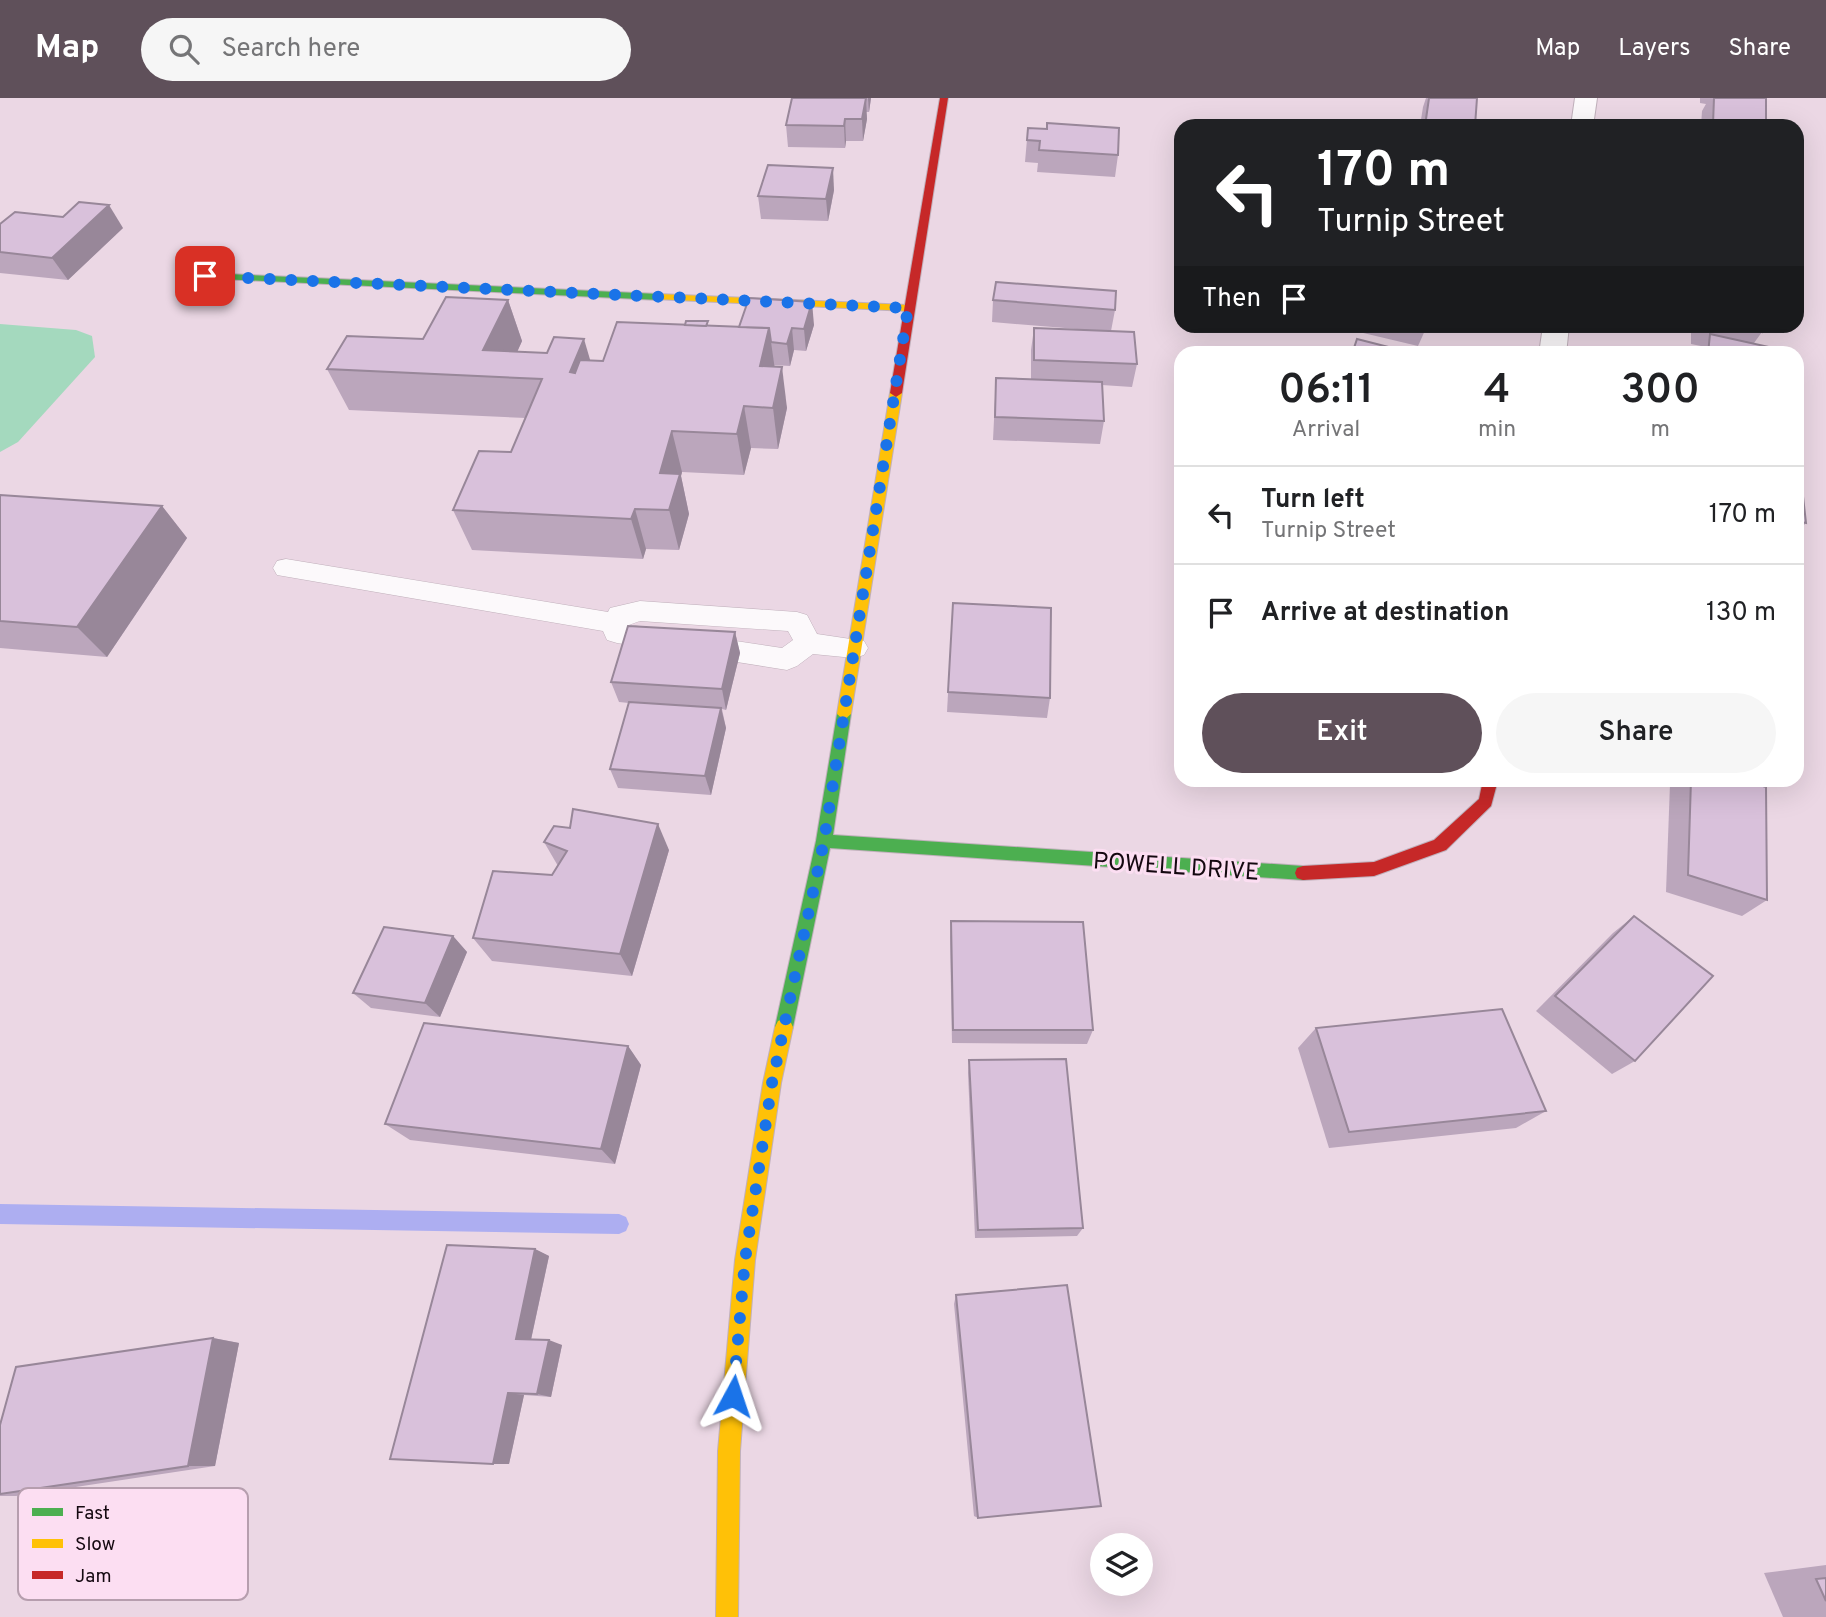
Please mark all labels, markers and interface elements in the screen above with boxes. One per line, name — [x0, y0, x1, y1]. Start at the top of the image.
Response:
search box — [141, 18, 631, 81]
text: Map — [35, 28, 99, 70]
icon: search — [165, 30, 203, 68]
text: Search here — [221, 33, 360, 66]
text: Map — [1535, 34, 1580, 64]
text: Layers — [1618, 34, 1690, 64]
text: Share — [1728, 34, 1791, 64]
text: 170 m — [1317, 142, 1450, 204]
icon: left — [1202, 147, 1293, 238]
text: Turnip Street — [1317, 203, 1505, 243]
pin — [175, 246, 235, 306]
icon: arrive — [186, 257, 224, 295]
icon: arrive — [1275, 280, 1313, 318]
text: Then — [1202, 283, 1261, 316]
text: 06:11 — [1278, 365, 1374, 418]
text: 4 — [1484, 365, 1511, 418]
text: 300 — [1620, 365, 1700, 418]
text: Arrival — [1292, 416, 1360, 445]
text: min — [1478, 416, 1516, 445]
text: m — [1650, 416, 1670, 445]
text: Turn left — [1261, 484, 1365, 517]
icon: left — [1202, 496, 1240, 534]
text: 170 m — [1709, 499, 1776, 532]
text: Turnip Street — [1261, 517, 1396, 546]
icon: arrive — [1202, 594, 1240, 632]
text: Arrive at destination — [1261, 597, 1509, 630]
text: 130 m — [1706, 597, 1776, 630]
button: Exit — [1202, 693, 1482, 773]
button: Share — [1496, 693, 1776, 773]
street label: POWELL DRIVE — [1092, 847, 1260, 889]
position arrow — [696, 1359, 770, 1433]
legend — [18, 1488, 248, 1600]
text: Fast — [75, 1502, 110, 1526]
text: Slow — [75, 1533, 115, 1557]
map controls — [1090, 1533, 1153, 1596]
button: layers — [1090, 1533, 1153, 1596]
text: Jam — [75, 1565, 112, 1589]

